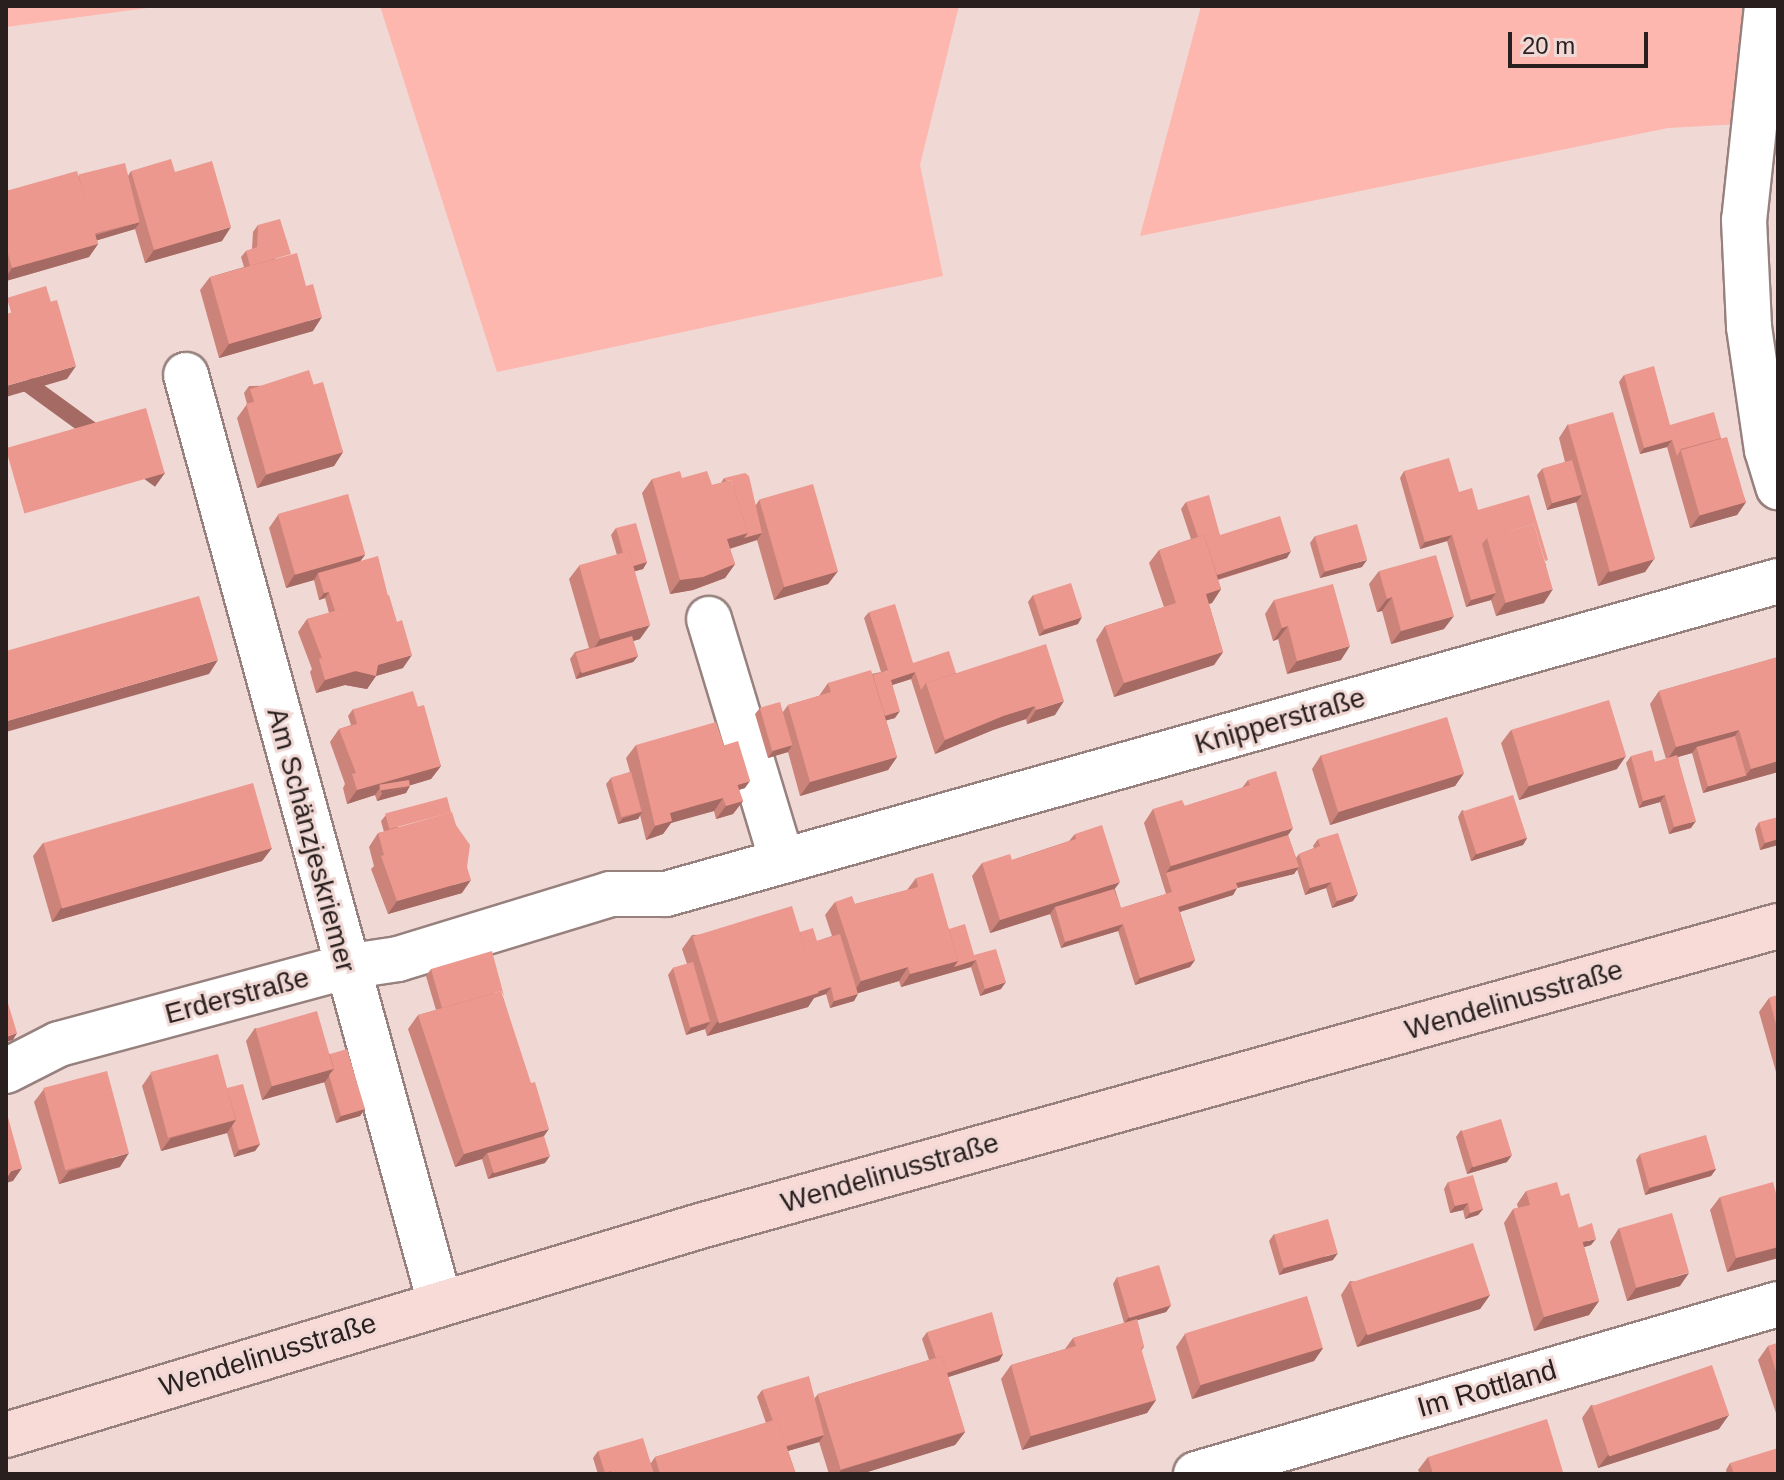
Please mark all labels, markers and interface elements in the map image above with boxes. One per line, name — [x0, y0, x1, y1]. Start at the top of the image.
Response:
scale bar — [1512, 16, 1652, 66]
text: 20 m — [1522, 32, 1575, 59]
street label: Knipperstraße — [1191, 681, 1369, 761]
street label: Am Schänzjeskriemer — [260, 704, 362, 976]
street label: Wendelinusstraße — [1401, 953, 1627, 1047]
street label: Erderstraße — [161, 961, 313, 1031]
street label: Wendelinusstraße — [777, 1126, 1003, 1220]
street label: Wendelinusstraße — [155, 1306, 381, 1404]
street label: Im Rottland — [1414, 1353, 1560, 1425]

